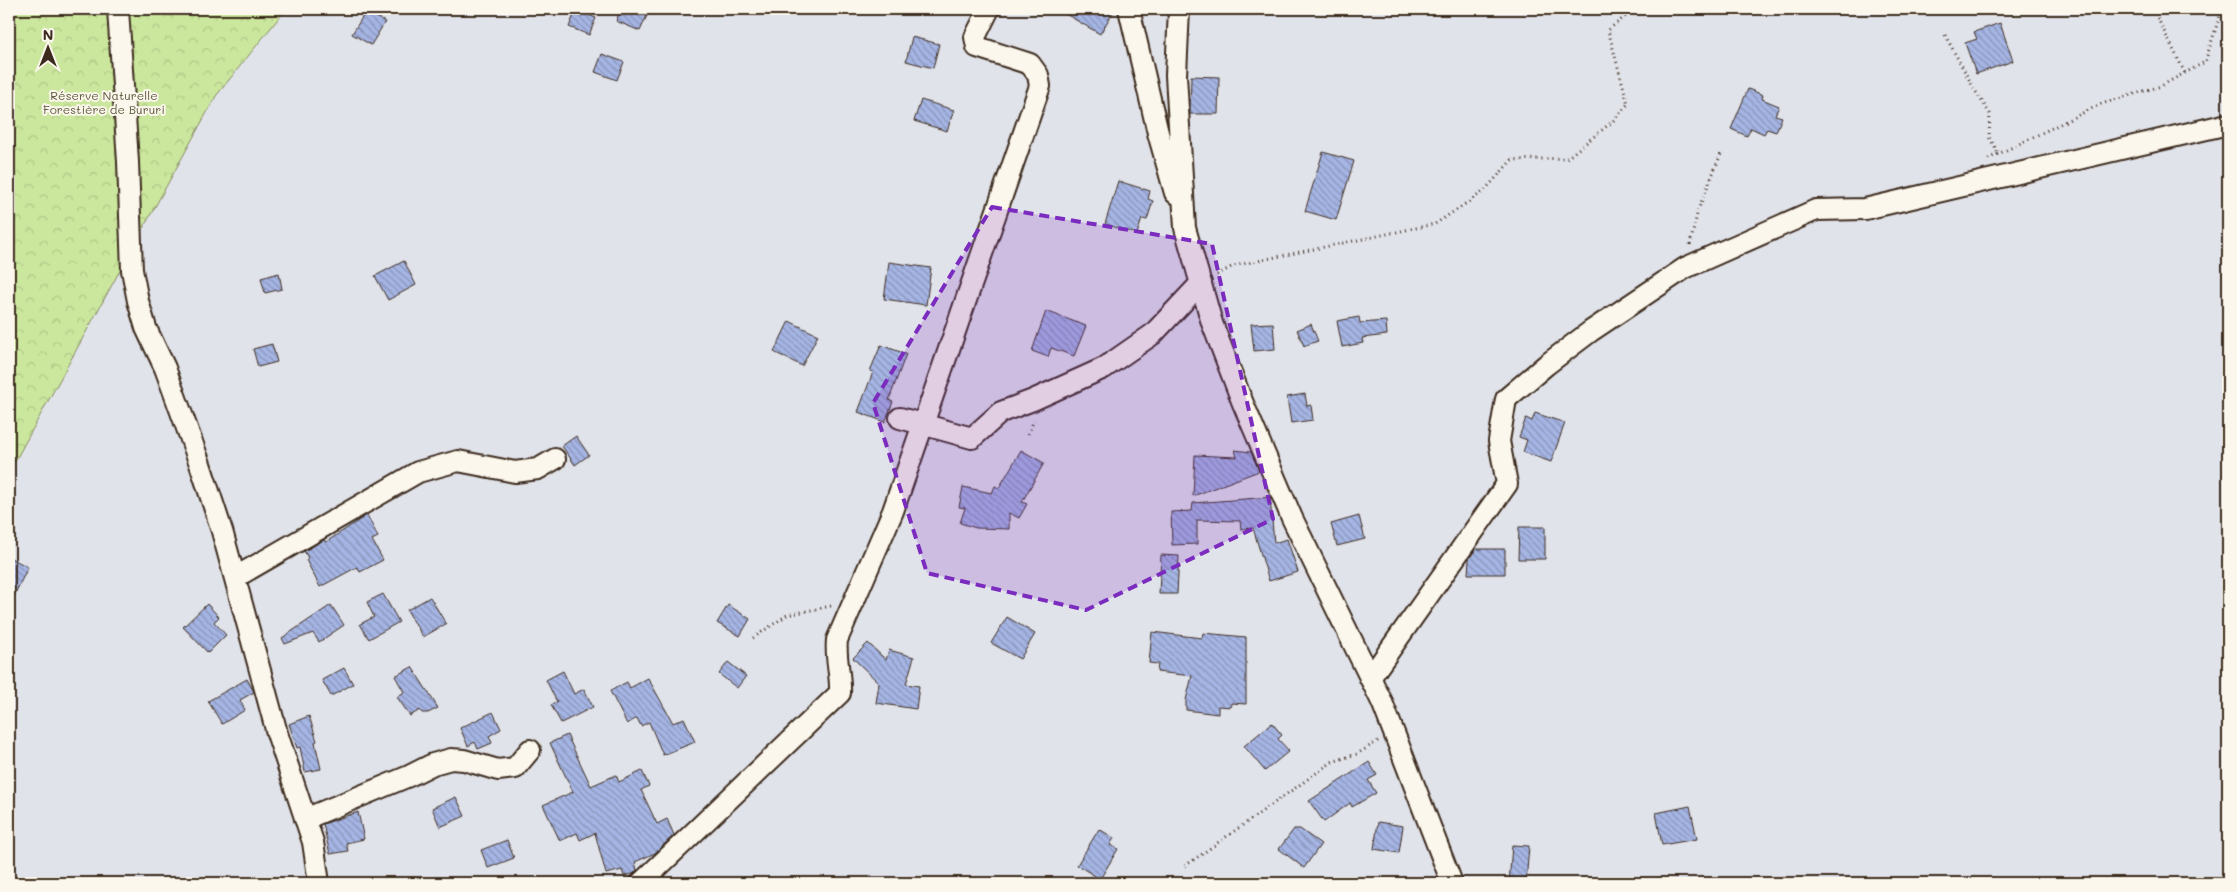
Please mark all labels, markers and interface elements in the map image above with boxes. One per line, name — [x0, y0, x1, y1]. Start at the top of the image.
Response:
north arrow — [22, 22, 72, 72]
text: N — [43, 25, 53, 44]
park label: Réserve Naturelle Forestière de Bururi — [43, 87, 165, 117]

